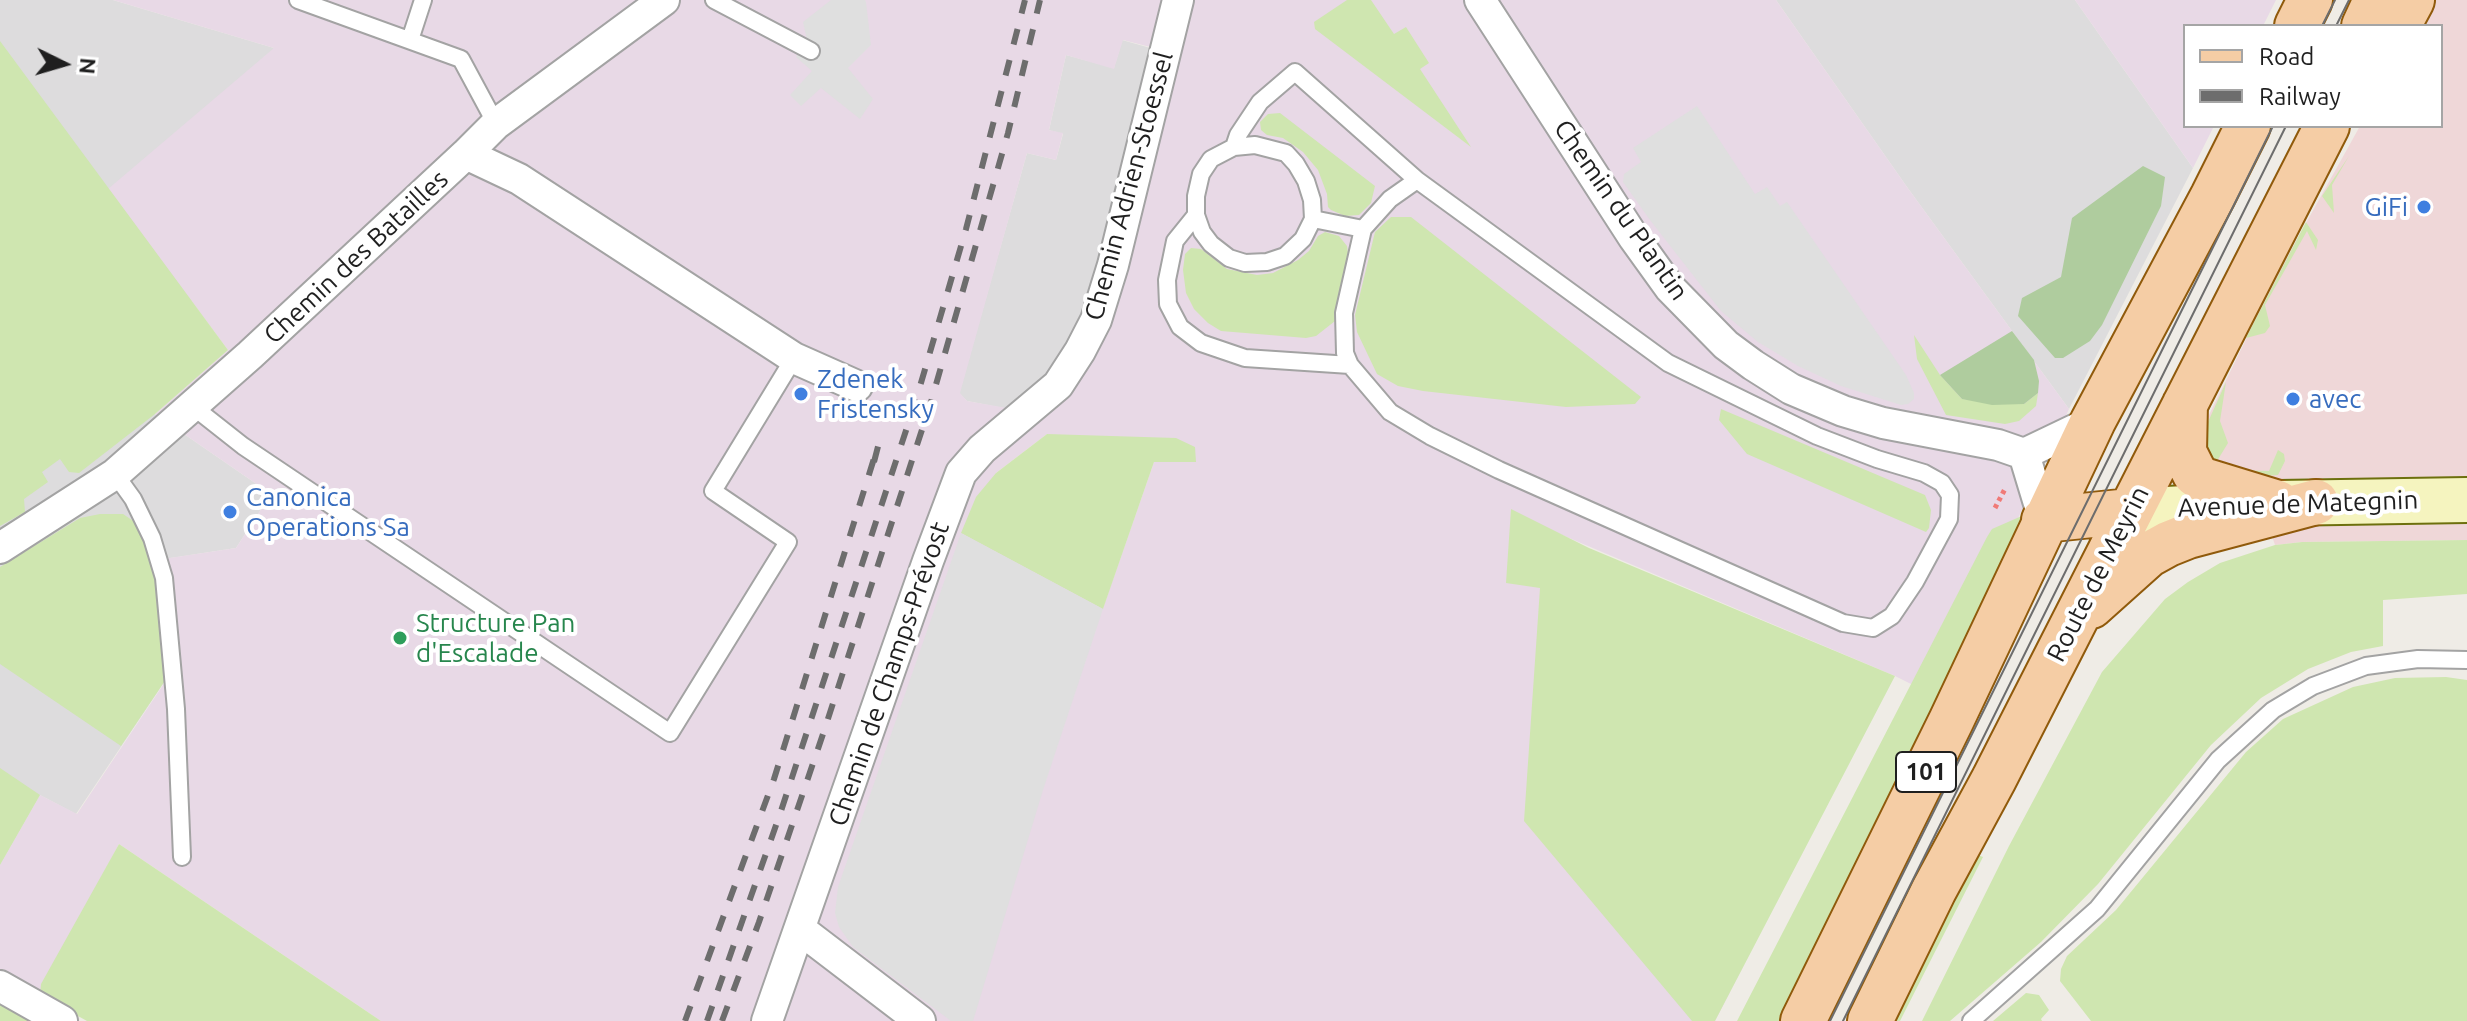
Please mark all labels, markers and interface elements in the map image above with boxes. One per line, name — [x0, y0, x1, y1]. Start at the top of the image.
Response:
north arrow — [24, 24, 104, 104]
legend — [2183, 24, 2443, 128]
text: Road — [2259, 43, 2314, 70]
street label: Chemin Adrien-Stoessel — [1078, 48, 1180, 324]
text: N — [75, 57, 102, 75]
text: Railway — [2259, 83, 2341, 110]
street label: Chemin du Plantin — [1547, 114, 1695, 306]
street label: Chemin des Batailles — [257, 164, 455, 350]
place label: GiFi — [2364, 191, 2408, 223]
marker: GiFi — [2415, 198, 2433, 216]
place label: Zdenek Fristensky — [817, 363, 934, 424]
place label: avec — [2309, 383, 2361, 415]
marker: Zdenek Fristensky — [792, 385, 810, 403]
marker: avec — [2284, 390, 2302, 408]
place label: Canonica Operations Sa — [246, 481, 410, 542]
street label: Route de Meyrin — [2040, 481, 2156, 667]
street label: Avenue de Mategnin — [2177, 484, 2419, 524]
marker: Canonica Operations Sa — [221, 503, 239, 521]
street label: Chemin de Champs-Prévost — [822, 518, 956, 830]
place label: Structure Pan d'Escalade — [416, 607, 575, 668]
marker: Structure Pan d'Escalade — [391, 629, 409, 647]
road number: 101 — [1896, 752, 1956, 792]

